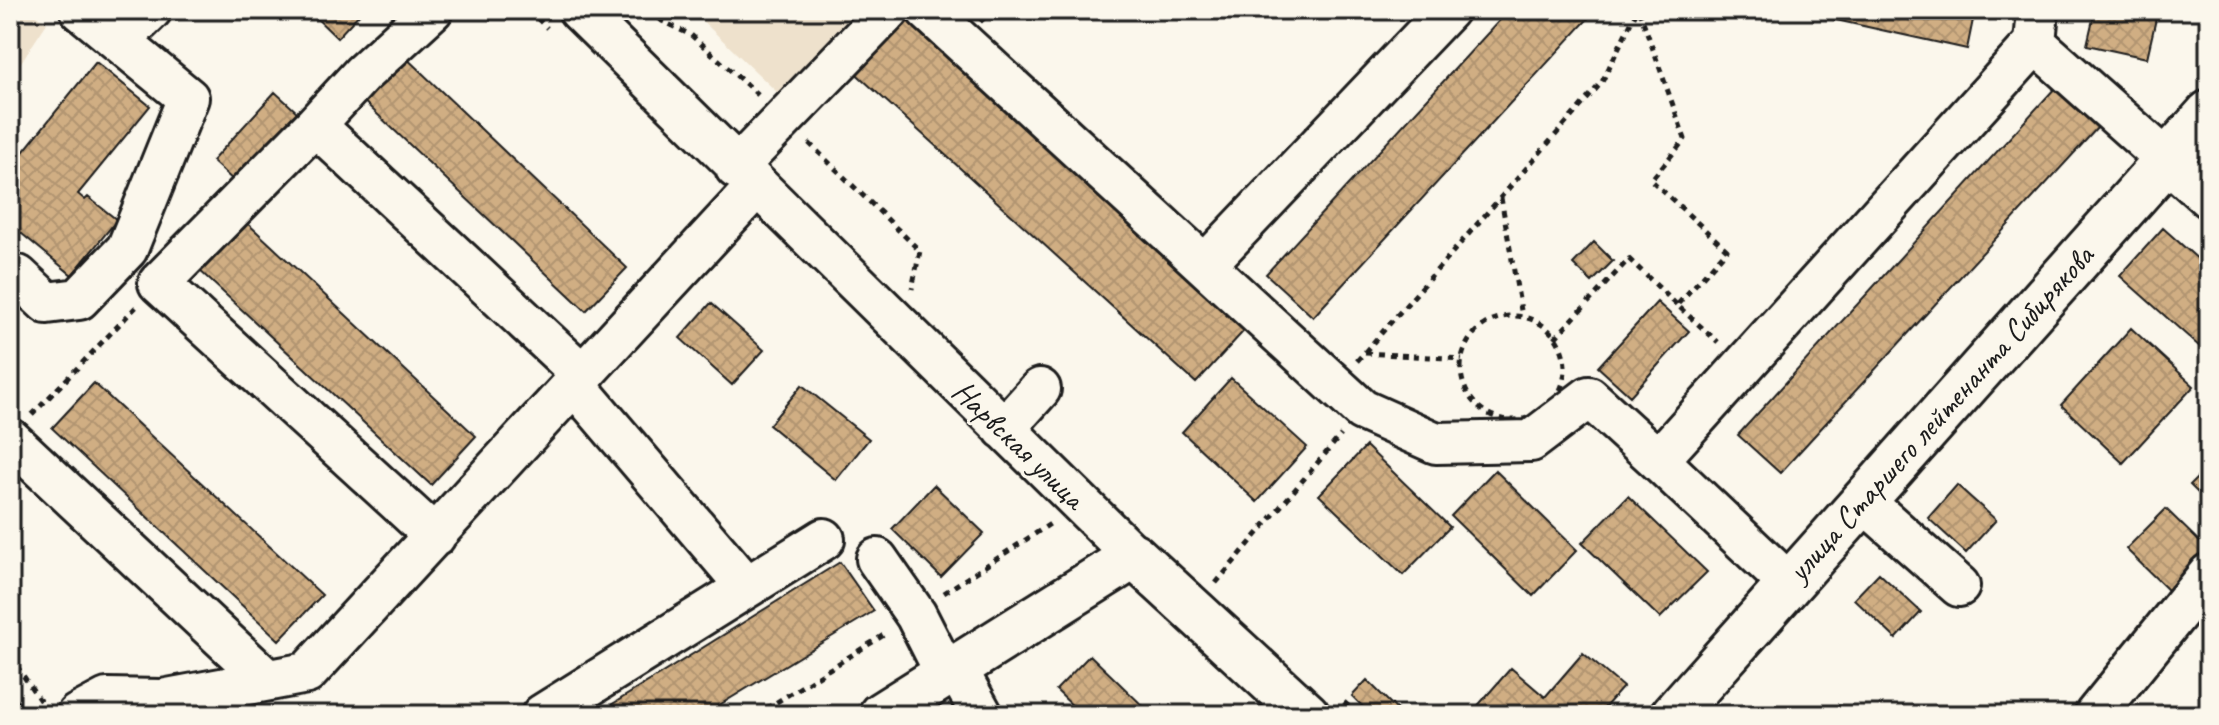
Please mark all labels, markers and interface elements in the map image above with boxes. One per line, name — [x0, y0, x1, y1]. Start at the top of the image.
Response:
street label: улица Старшего лейтенанта Сибирякова — [1777, 235, 2104, 592]
street label: Нарвская улица — [944, 371, 1096, 520]

